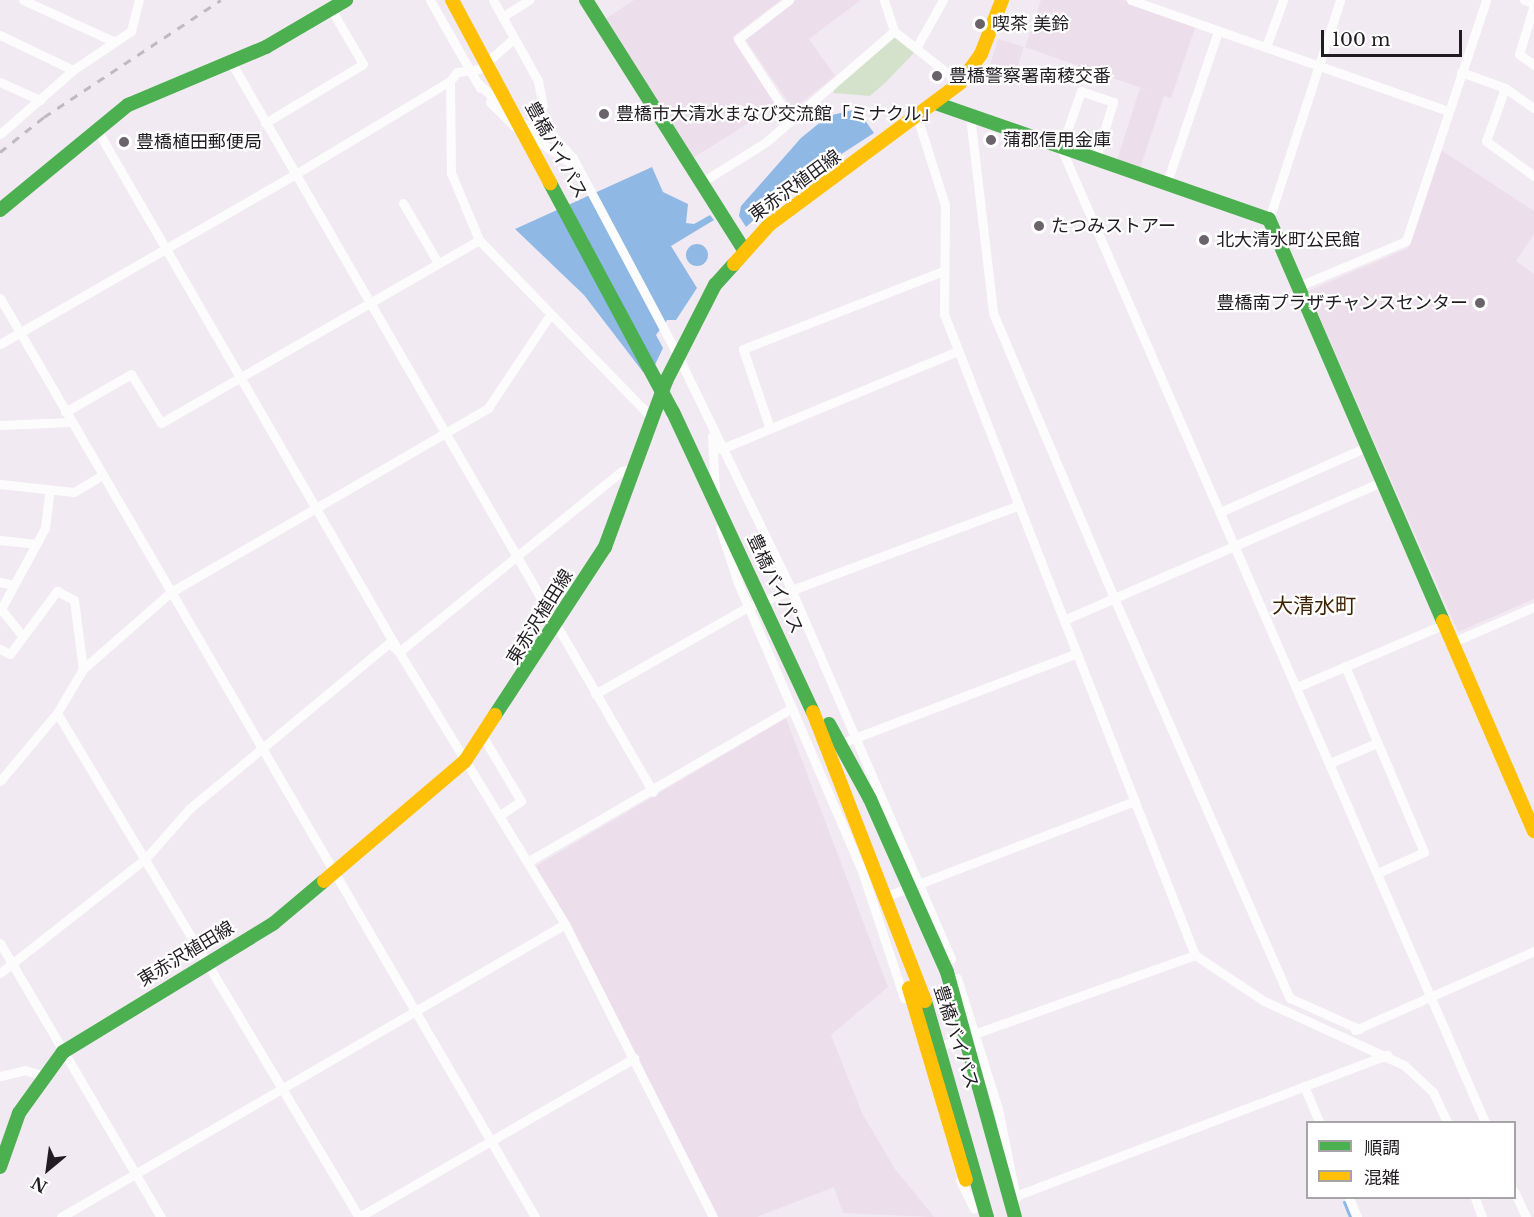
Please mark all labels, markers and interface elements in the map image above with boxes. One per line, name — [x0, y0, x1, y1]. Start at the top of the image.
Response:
place label: 喫茶 美鈴 — [992, 13, 1069, 35]
marker: 喫茶 美鈴 — [973, 17, 987, 31]
scale bar — [1324, 18, 1465, 56]
text: 100 m — [1332, 29, 1390, 51]
place label: 豊橋警察署南稜交番 — [949, 65, 1111, 87]
marker: 豊橋警察署南稜交番 — [930, 69, 944, 83]
street label: 豊橋バイパス — [520, 98, 592, 202]
place label: 豊橋市大清水まなび交流館「ミナクル」 — [616, 103, 940, 125]
marker: 豊橋市大清水まなび交流館「ミナクル」 — [597, 107, 611, 121]
place label: 蒲郡信用金庫 — [1003, 129, 1111, 151]
place label: 豊橋植田郵便局 — [136, 131, 262, 153]
marker: 蒲郡信用金庫 — [984, 133, 998, 147]
marker: 豊橋植田郵便局 — [117, 135, 131, 149]
street label: 東赤沢植田線 — [745, 146, 845, 226]
place label: たつみストアー — [1051, 215, 1176, 237]
marker: たつみストアー — [1032, 219, 1046, 233]
place label: 北大清水町公民館 — [1216, 229, 1360, 251]
marker: 北大清水町公民館 — [1197, 233, 1211, 247]
place label: 豊橋南プラザチャンスセンター — [1216, 292, 1468, 314]
marker: 豊橋南プラザチャンスセンター — [1473, 296, 1487, 310]
street label: 豊橋バイパス — [742, 530, 808, 638]
street label: 東赤沢植田線 — [502, 565, 578, 669]
district label: 大清水町 — [1272, 593, 1356, 619]
street label: 東赤沢植田線 — [134, 917, 238, 991]
street label: 豊橋バイパス — [929, 982, 983, 1092]
legend — [1306, 1121, 1516, 1199]
text: 順調 — [1364, 1137, 1400, 1159]
north arrow — [18, 1139, 78, 1199]
text: 混雑 — [1364, 1167, 1400, 1189]
text: N — [28, 1172, 51, 1197]

